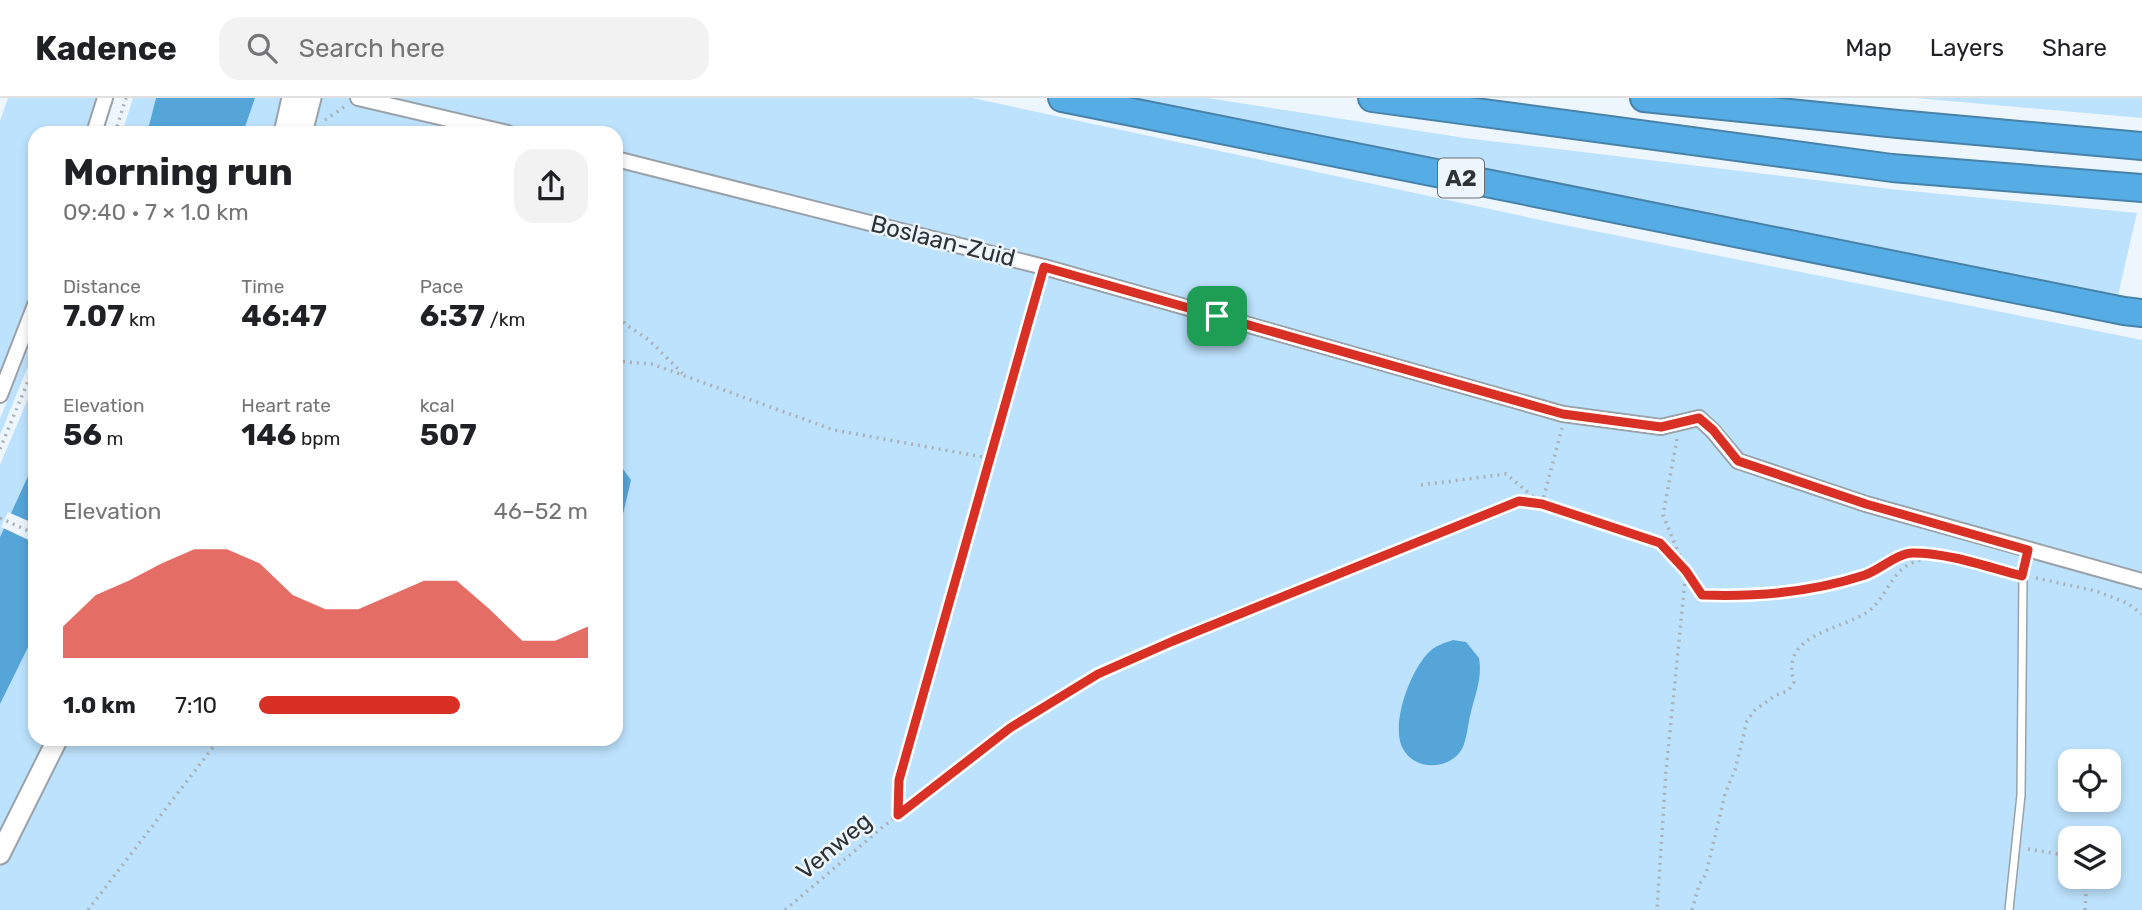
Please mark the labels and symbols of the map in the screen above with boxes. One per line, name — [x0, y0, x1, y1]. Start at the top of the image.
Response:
road number: A2 — [1438, 158, 1484, 198]
street label: Boslaan-Zuid — [868, 210, 1018, 272]
pin — [1187, 286, 1247, 346]
street label: Venweg — [791, 807, 877, 885]

